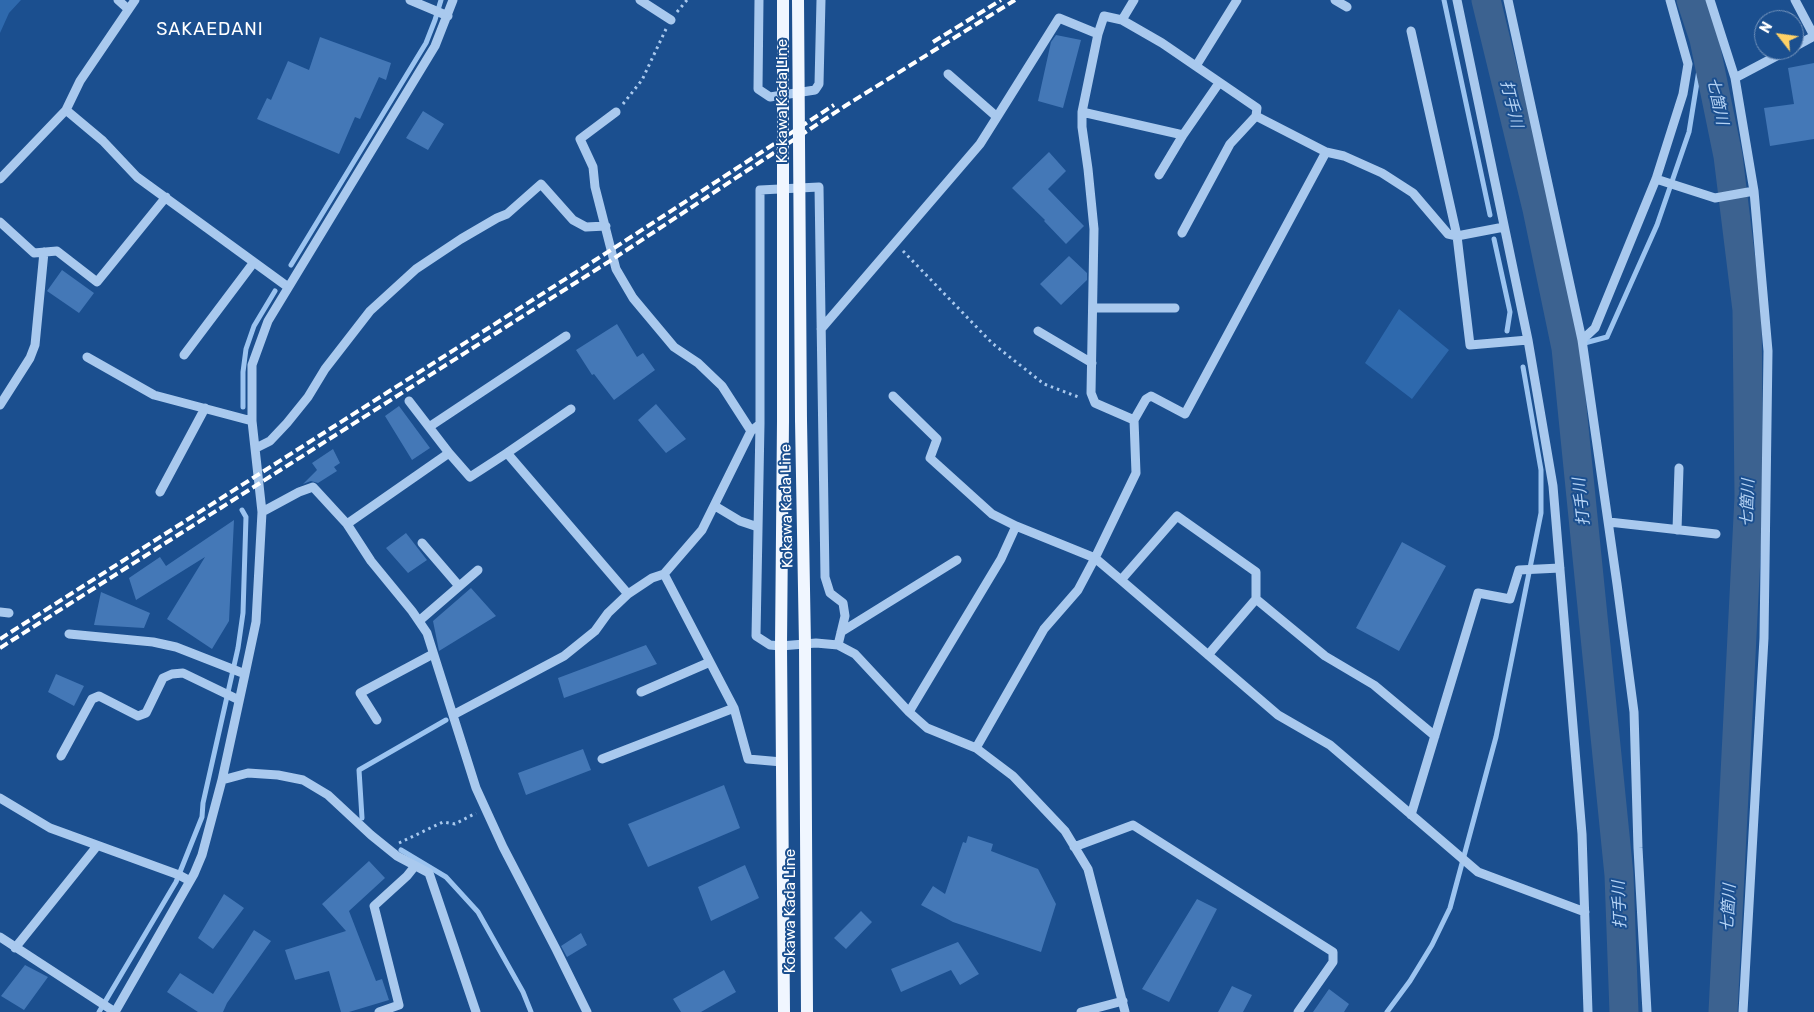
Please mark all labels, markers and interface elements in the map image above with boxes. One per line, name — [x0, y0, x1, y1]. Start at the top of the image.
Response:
north arrow — [1754, 10, 1804, 60]
district label: SAKAEDANI — [155, 19, 265, 41]
text: N — [1757, 19, 1776, 36]
street label: Kokawa Kada Line — [774, 39, 792, 163]
water label: 七箇川 — [1703, 76, 1731, 126]
water label: 打手川 — [1496, 78, 1526, 130]
street label: Kokawa Kada Line — [777, 444, 797, 568]
water label: 打手川 — [1570, 477, 1594, 527]
water label: 七箇川 — [1738, 479, 1758, 527]
street label: Kokawa Kada Line — [782, 849, 800, 973]
water label: 打手川 — [1610, 881, 1630, 929]
water label: 七箇川 — [1718, 884, 1740, 932]

